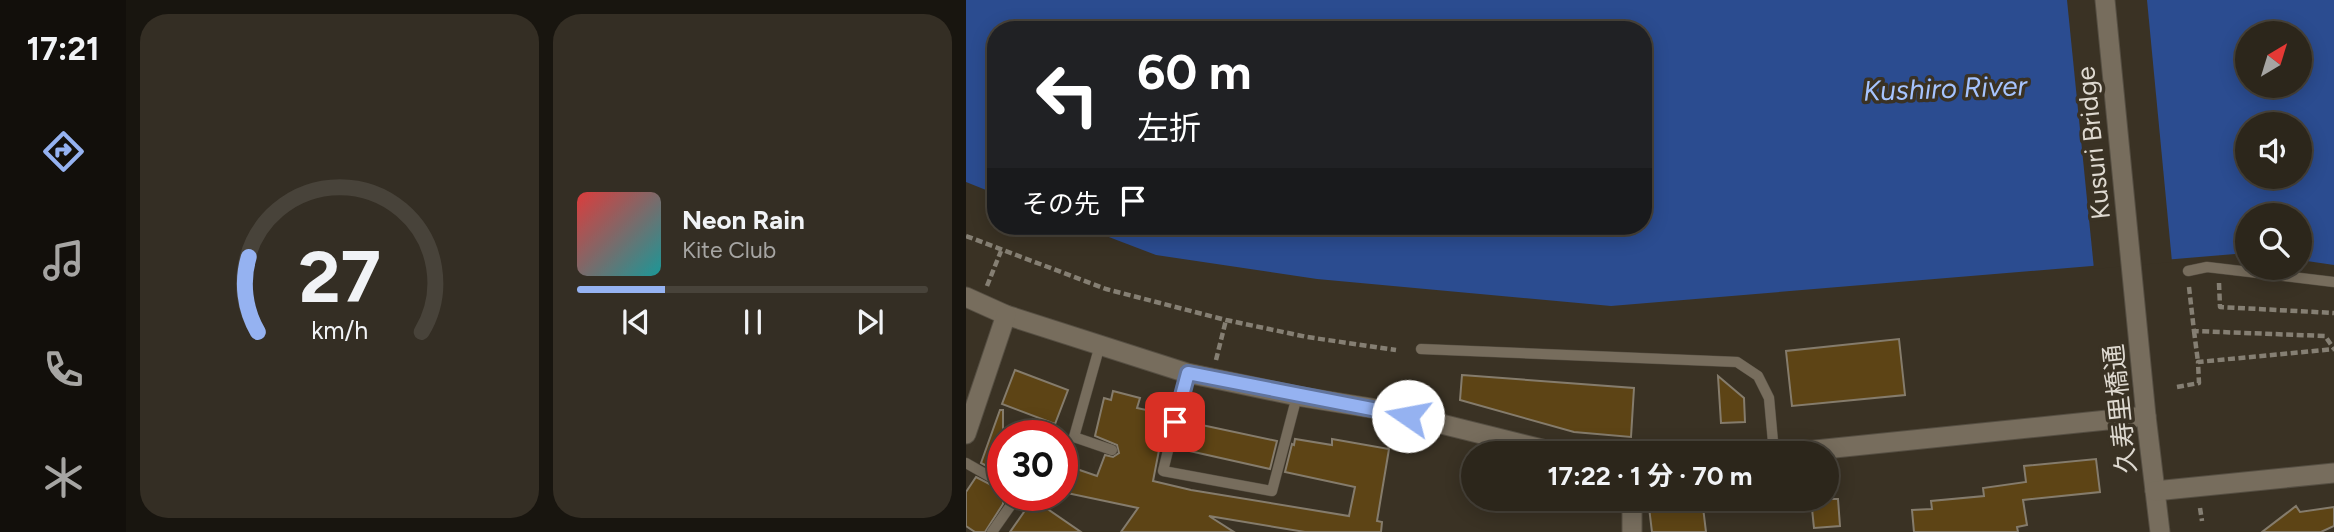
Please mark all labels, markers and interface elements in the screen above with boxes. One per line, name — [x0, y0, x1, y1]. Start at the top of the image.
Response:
north arrow — [2235, 21, 2312, 98]
map controls — [2235, 21, 2312, 280]
text: 17:21 — [27, 30, 99, 68]
text: 60 m — [1137, 42, 1252, 101]
icon: left — [1022, 49, 1113, 140]
street label: Kusuri Bridge — [2069, 65, 2117, 221]
water label: Kushiro River — [1863, 68, 2029, 108]
text: 左折 — [1137, 109, 1201, 147]
button: sound — [2235, 112, 2312, 189]
icon: directions — [39, 127, 88, 176]
icon: arrive — [1114, 182, 1152, 220]
text: その先 — [1022, 188, 1100, 220]
button: search — [2235, 203, 2312, 280]
text: Neon Rain — [682, 204, 805, 236]
text: 27 — [298, 233, 381, 320]
icon: music — [39, 236, 88, 285]
text: Kite Club — [682, 236, 776, 264]
icon: previous — [617, 303, 655, 341]
icon: pause — [734, 303, 772, 341]
icon: next — [851, 303, 889, 341]
text: km/h — [311, 315, 368, 345]
street label: 久寿里橋通 — [2097, 343, 2143, 475]
icon: phone — [39, 345, 88, 394]
position arrow — [1371, 379, 1445, 453]
pin — [1145, 392, 1205, 452]
icon: arrive — [1156, 403, 1194, 441]
speed limit sign: 30 — [987, 420, 1078, 511]
icon: climate — [39, 453, 88, 502]
text: 17:22 · 1 分 · 70 m — [1548, 460, 1752, 492]

